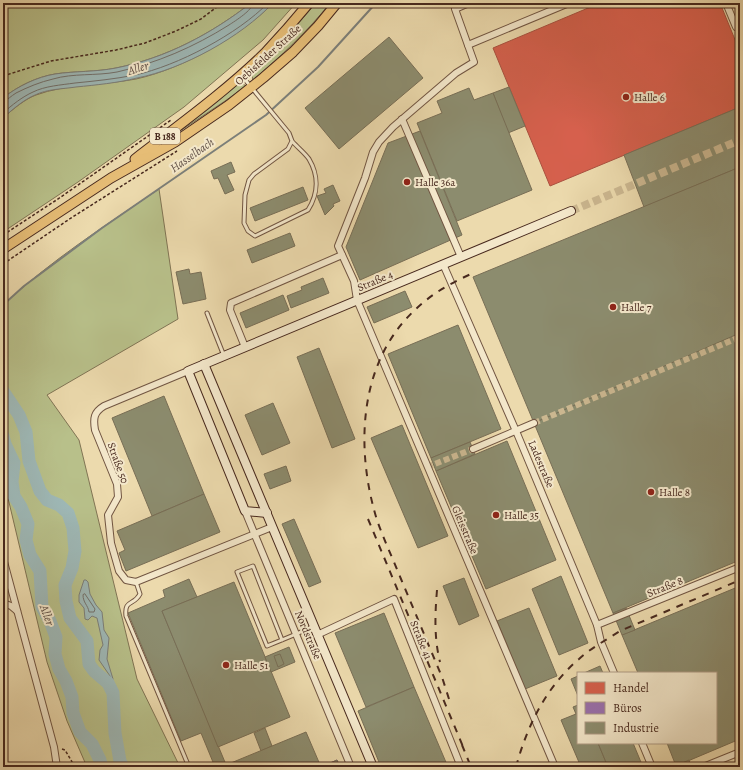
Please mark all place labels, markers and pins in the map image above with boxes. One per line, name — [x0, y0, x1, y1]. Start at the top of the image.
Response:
place label: Halle 6 — [634, 90, 665, 105]
marker: Halle 6 — [621, 92, 631, 102]
place label: Halle 36a — [415, 175, 456, 190]
marker: Halle 36a — [402, 177, 412, 187]
place label: Halle 7 — [621, 300, 652, 315]
marker: Halle 7 — [608, 302, 618, 312]
place label: Halle 8 — [659, 485, 690, 500]
marker: Halle 8 — [646, 487, 656, 497]
place label: Halle 35 — [504, 508, 539, 523]
marker: Halle 35 — [491, 510, 501, 520]
place label: Halle 51 — [234, 658, 268, 673]
marker: Halle 51 — [221, 660, 231, 670]

